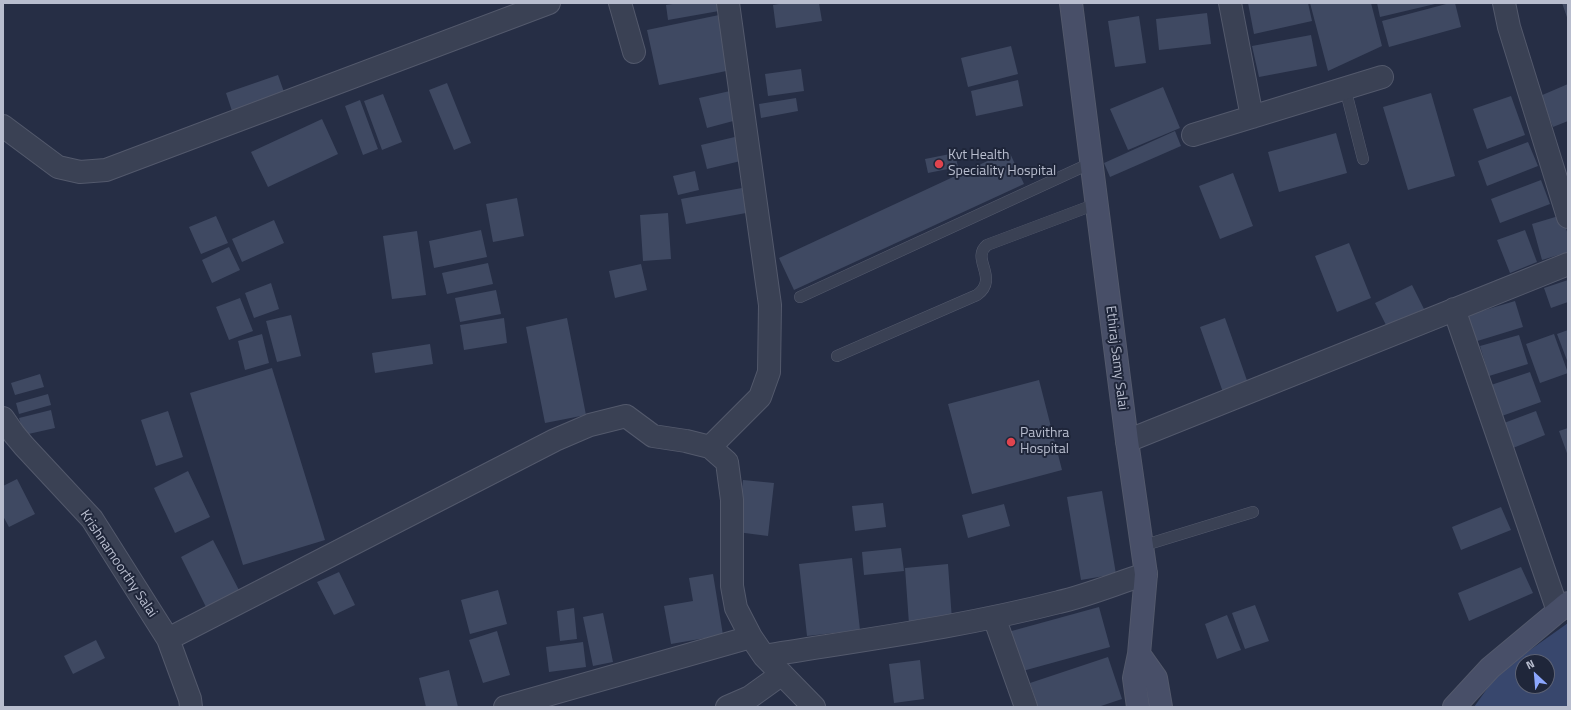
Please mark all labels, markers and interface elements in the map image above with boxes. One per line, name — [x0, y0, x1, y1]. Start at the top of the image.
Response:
place label: Kvt Health Speciality Hospital — [948, 148, 1056, 180]
marker: Kvt Health Speciality Hospital — [933, 158, 945, 170]
street label: Ethiraj Samy Salai — [1101, 305, 1131, 411]
place label: Pavithra Hospital — [1020, 426, 1069, 458]
marker: Pavithra Hospital — [1005, 436, 1017, 448]
street label: Krishnamoorthy Salai — [76, 507, 160, 621]
north arrow — [1515, 654, 1555, 694]
text: N — [1523, 655, 1537, 673]

